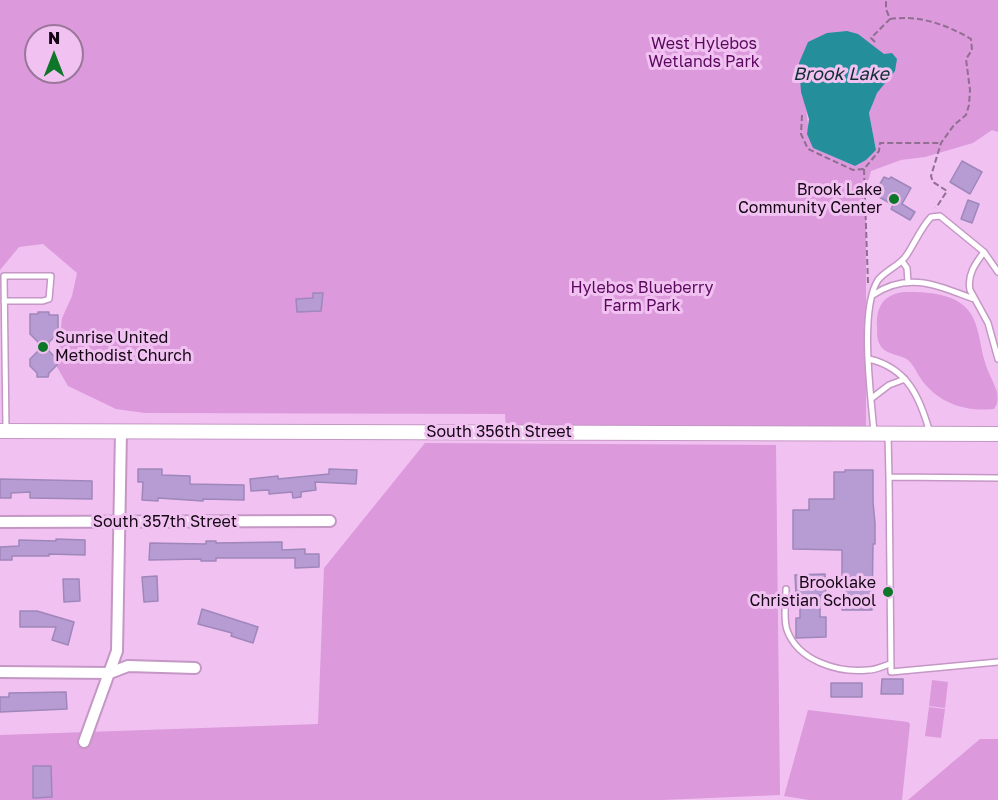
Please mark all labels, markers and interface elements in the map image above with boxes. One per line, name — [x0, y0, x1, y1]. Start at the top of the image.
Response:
north arrow — [24, 24, 84, 84]
text: N — [48, 28, 60, 48]
park label: West Hylebos Wetlands Park — [648, 34, 760, 72]
water label: Brook Lake — [793, 63, 889, 85]
place label: Brook Lake Community Center — [738, 180, 882, 218]
marker: Brook Lake Community Center — [887, 192, 901, 206]
park label: Hylebos Blueberry Farm Park — [570, 278, 714, 316]
place label: Sunrise United Methodist Church — [55, 328, 192, 366]
marker: Sunrise United Methodist Church — [36, 340, 50, 354]
street label: South 356th Street — [426, 422, 572, 442]
street label: South 357th Street — [93, 512, 237, 532]
place label: Brooklake Christian School — [750, 573, 876, 611]
marker: Brooklake Christian School — [881, 585, 895, 599]

